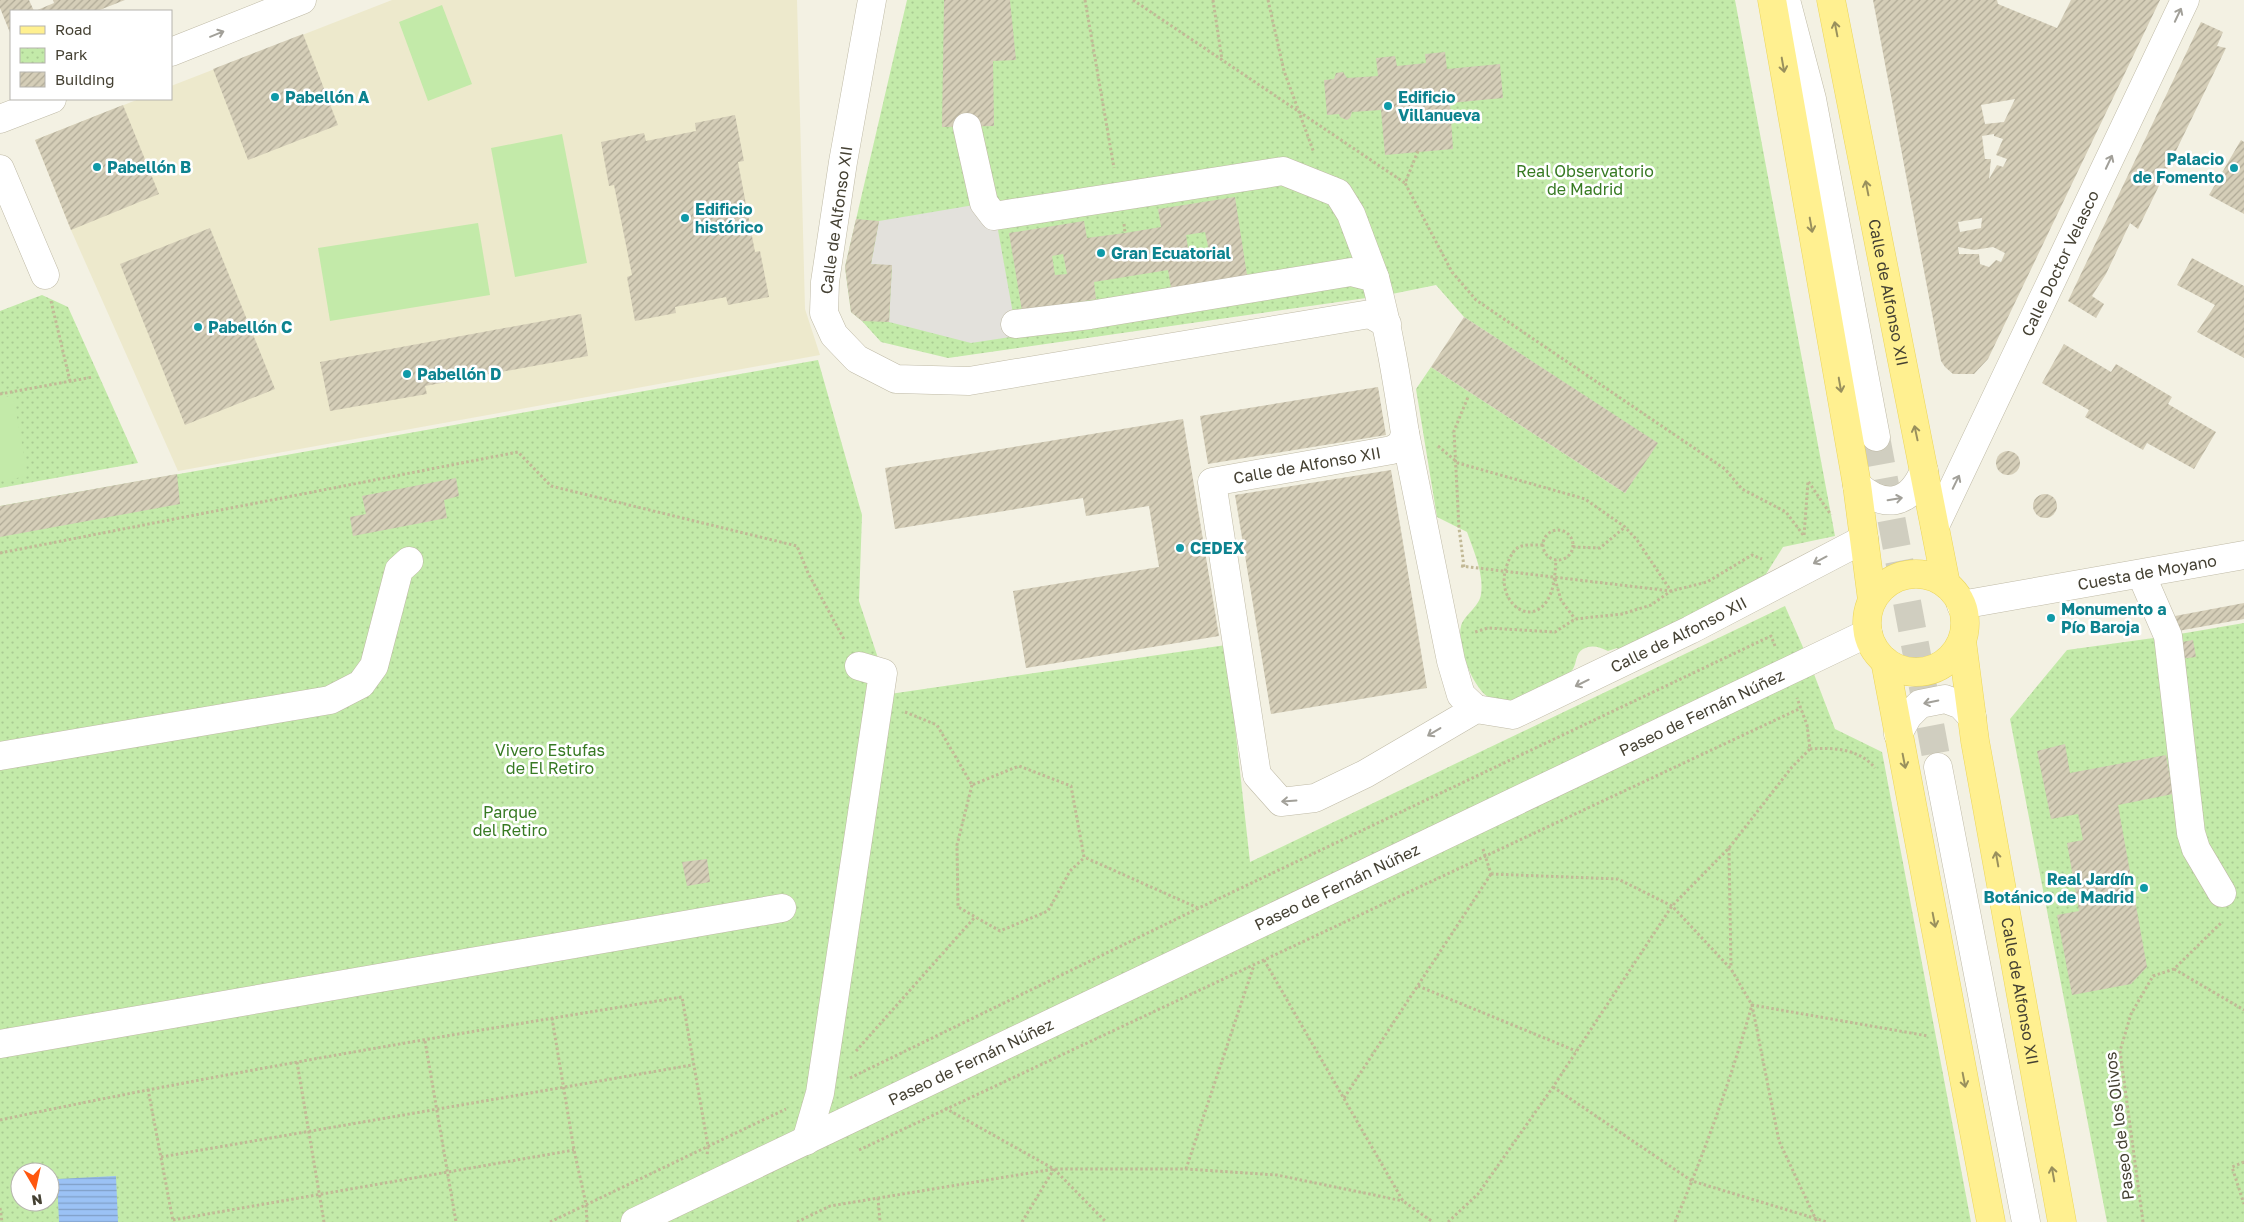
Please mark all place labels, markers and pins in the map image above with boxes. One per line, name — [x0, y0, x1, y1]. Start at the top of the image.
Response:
place label: Pabellón A — [285, 87, 370, 107]
place label: Edificio Villanueva — [1398, 87, 1480, 125]
marker: Pabellón A — [269, 91, 281, 103]
marker: Edificio Villanueva — [1382, 100, 1394, 112]
place label: Palacio de Fomento — [2133, 149, 2224, 187]
place label: Pabellón B — [107, 157, 191, 177]
marker: Pabellón B — [91, 161, 103, 173]
marker: Palacio de Fomento — [2228, 162, 2240, 174]
place label: Edificio histórico — [695, 199, 764, 237]
marker: Edificio histórico — [679, 212, 691, 224]
place label: Gran Ecuatorial — [1111, 243, 1232, 263]
marker: Gran Ecuatorial — [1095, 247, 1107, 259]
place label: Pabellón C — [208, 317, 292, 337]
marker: Pabellón C — [192, 321, 204, 333]
place label: Pabellón D — [417, 364, 501, 384]
marker: Pabellón D — [401, 368, 413, 380]
place label: CEDEX — [1190, 538, 1245, 558]
marker: CEDEX — [1174, 542, 1186, 554]
place label: Monumento a Pío Baroja — [2061, 599, 2166, 637]
marker: Monumento a Pío Baroja — [2045, 612, 2057, 624]
place label: Real Jardín Botánico de Madrid — [1984, 869, 2134, 907]
marker: Real Jardín Botánico de Madrid — [2138, 882, 2150, 894]

